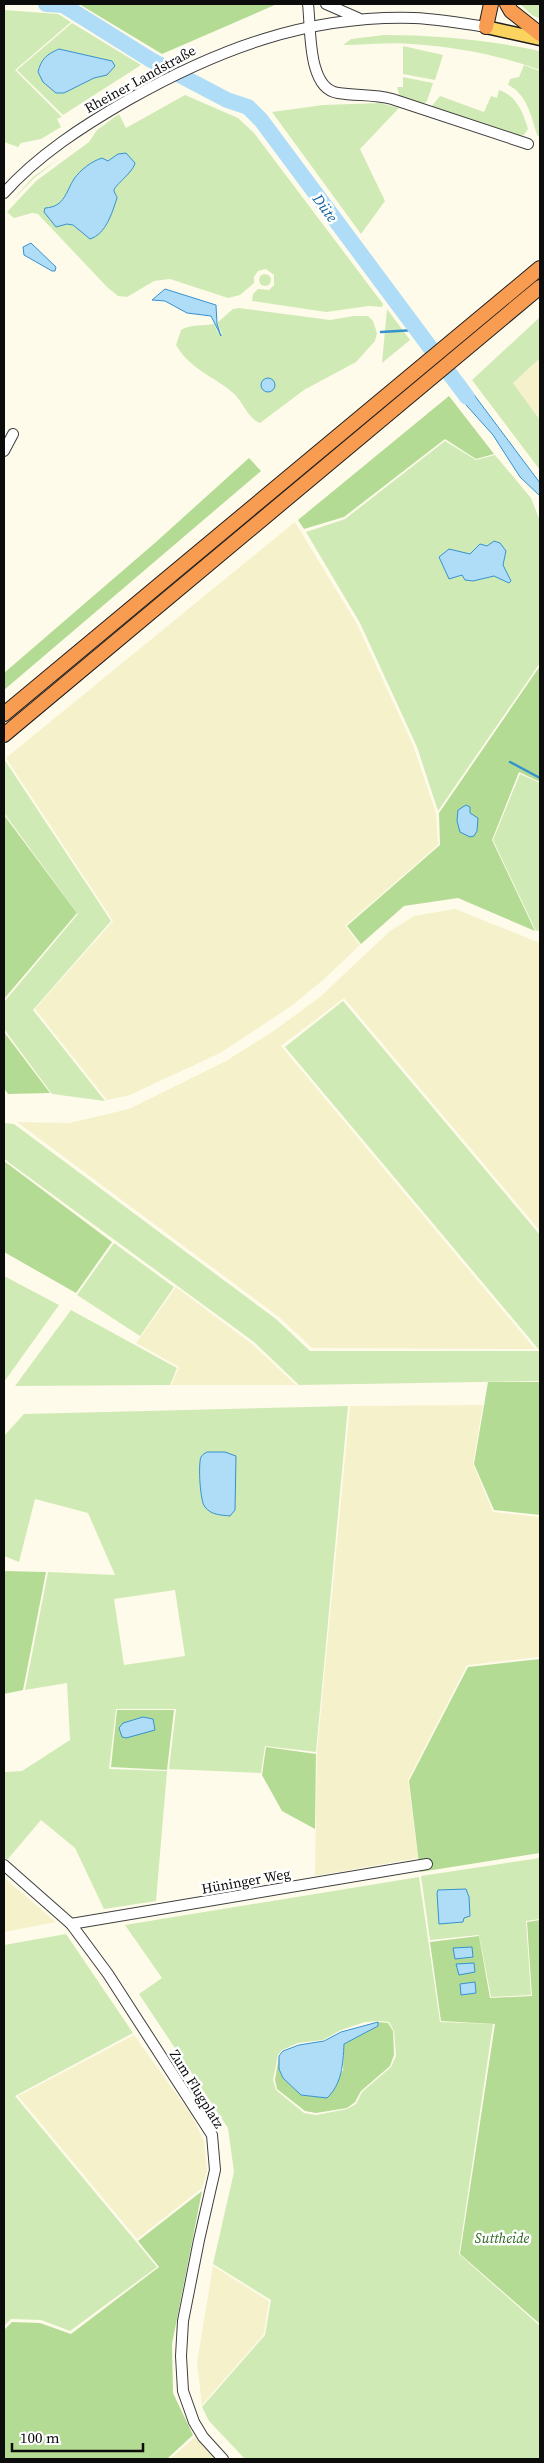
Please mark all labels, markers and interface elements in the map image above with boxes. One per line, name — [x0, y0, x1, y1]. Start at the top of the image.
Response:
street label: Rheiner Landstraße — [81, 40, 199, 118]
water label: Düte — [307, 189, 343, 226]
street label: Hüninger Weg — [200, 1863, 292, 1899]
street label: Zum Flugplatz — [165, 2046, 229, 2133]
park label: Suttheide — [475, 2228, 530, 2248]
scale bar — [12, 2420, 144, 2452]
text: 100 m — [20, 2427, 60, 2448]

